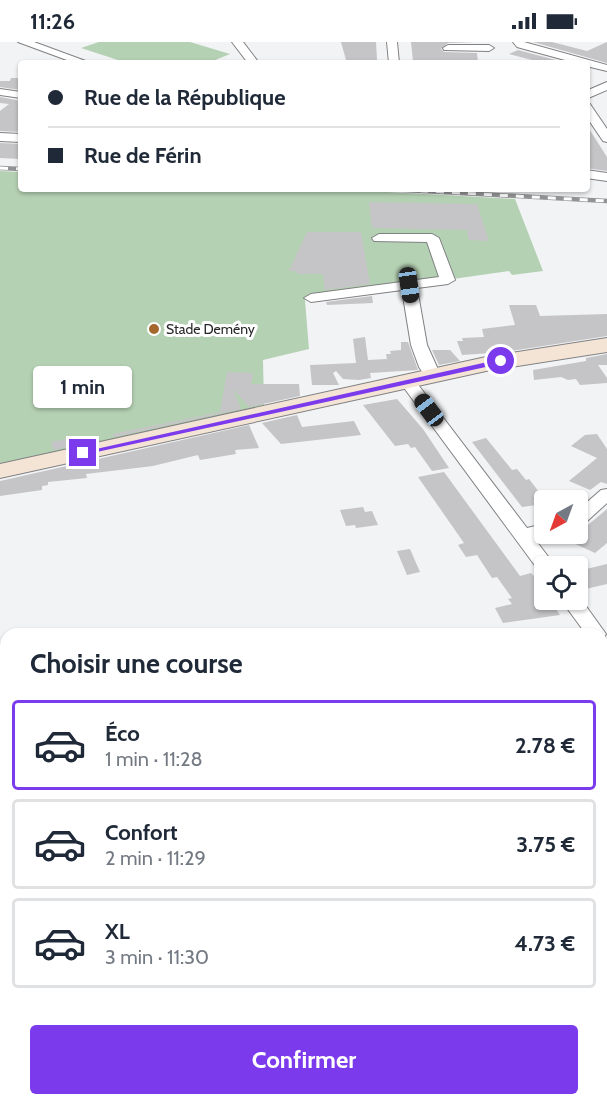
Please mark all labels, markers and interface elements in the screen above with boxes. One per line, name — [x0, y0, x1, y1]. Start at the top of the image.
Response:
text: 11:26 — [30, 8, 75, 35]
text: Rue de la République — [84, 84, 286, 111]
text: Rue de Férin — [84, 142, 202, 169]
car — [398, 266, 420, 304]
place label: Stade Demény — [166, 320, 255, 338]
marker: Stade Demény — [147, 322, 161, 336]
route start — [487, 347, 514, 374]
callout: 1 min — [34, 366, 132, 408]
text: 1 min — [60, 375, 105, 399]
car — [411, 390, 447, 430]
route end — [69, 439, 96, 466]
north arrow — [534, 490, 588, 544]
map controls — [534, 490, 588, 610]
button: locate — [534, 556, 588, 610]
text: Choisir une course — [30, 647, 243, 680]
icon: car — [33, 718, 87, 772]
text: Éco — [105, 720, 140, 747]
text: 2.78 € — [515, 732, 575, 759]
text: 1 min · 11:28 — [105, 747, 203, 771]
icon: car — [33, 817, 87, 871]
text: Confort — [105, 819, 178, 846]
text: 3.75 € — [516, 831, 575, 858]
text: 2 min · 11:29 — [105, 846, 206, 870]
icon: car — [33, 916, 87, 970]
text: XL — [105, 918, 130, 945]
text: 4.73 € — [514, 930, 575, 957]
text: 3 min · 11:30 — [105, 945, 209, 969]
button: Confirmer — [30, 1025, 578, 1094]

